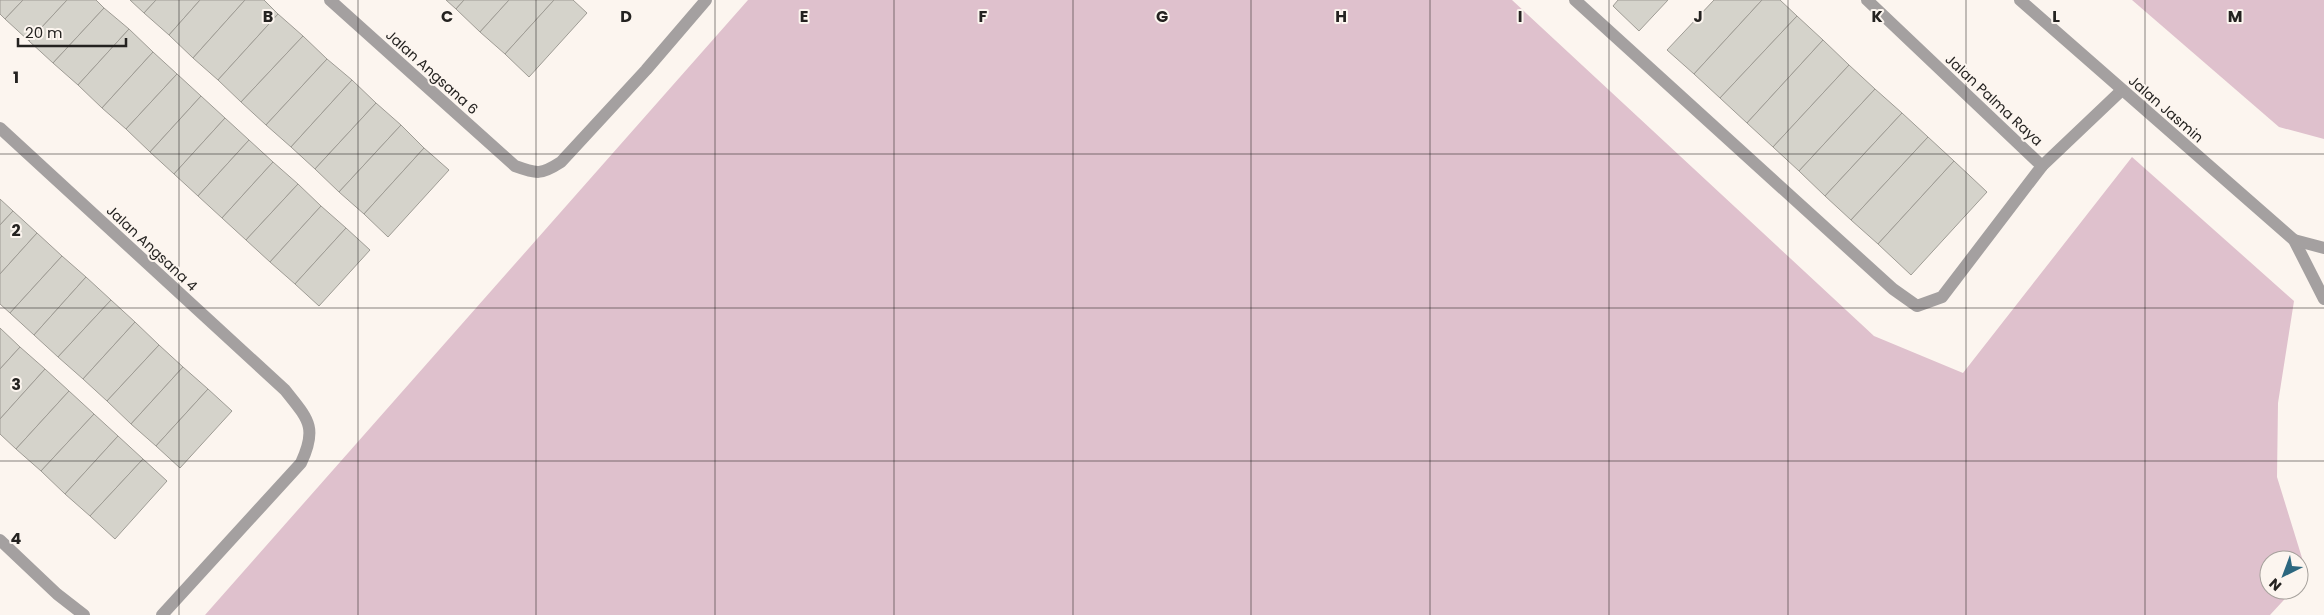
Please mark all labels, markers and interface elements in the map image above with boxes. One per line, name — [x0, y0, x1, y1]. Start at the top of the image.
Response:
text: B — [263, 5, 273, 28]
text: C — [441, 5, 453, 28]
text: D — [620, 5, 632, 28]
text: E — [800, 5, 808, 28]
text: F — [979, 5, 988, 28]
text: G — [1156, 5, 1168, 28]
text: H — [1335, 5, 1347, 28]
text: I — [1518, 5, 1522, 28]
text: J — [1693, 5, 1703, 28]
text: K — [1871, 5, 1883, 28]
text: L — [2052, 5, 2060, 28]
text: M — [2228, 5, 2242, 28]
scale bar — [18, 15, 125, 47]
text: 20 m — [25, 22, 63, 43]
street label: Jalan Angsana 6 — [381, 25, 483, 119]
street label: Jalan Palma Raya — [1941, 50, 2047, 150]
text: 1 — [13, 66, 19, 89]
street label: Jalan Jasmin — [2124, 71, 2208, 147]
street label: Jalan Angsana 4 — [102, 200, 202, 296]
text: 2 — [11, 219, 21, 242]
text: 3 — [11, 373, 21, 396]
text: 4 — [11, 527, 22, 550]
north arrow — [2259, 550, 2309, 600]
text: N — [2265, 574, 2286, 596]

